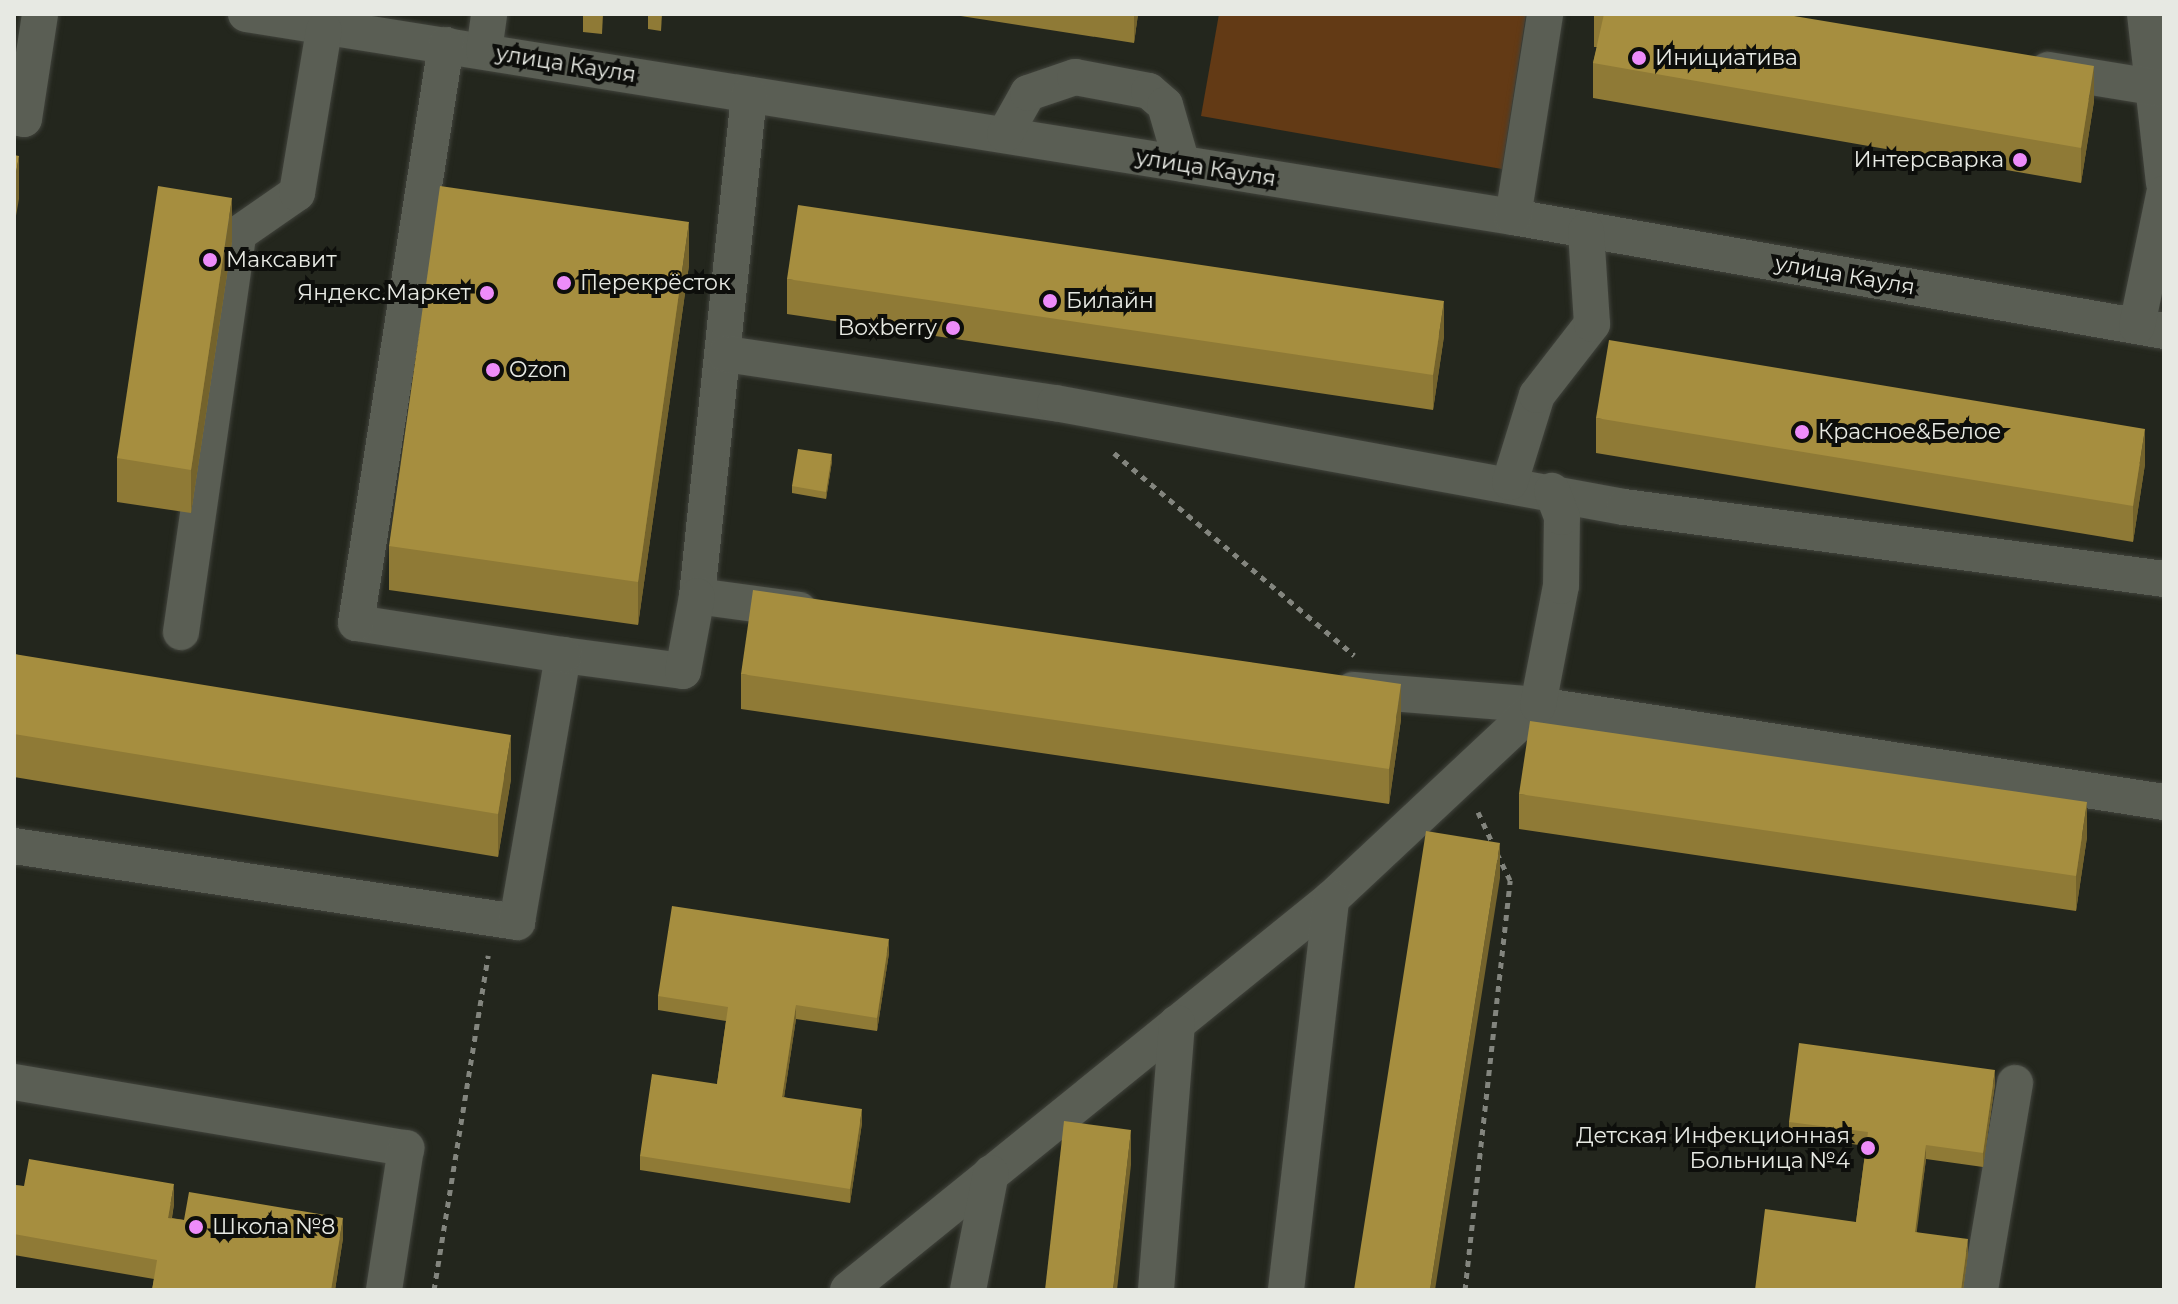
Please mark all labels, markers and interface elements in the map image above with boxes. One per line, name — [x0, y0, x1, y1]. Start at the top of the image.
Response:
street label: улица Кауля — [494, 40, 638, 88]
place label: Инициатива — [1655, 45, 1798, 71]
marker: Инициатива — [1630, 49, 1648, 67]
street label: улица Кауля — [1134, 144, 1278, 192]
place label: Интерсварка — [1853, 147, 2004, 173]
marker: Интерсварка — [2011, 151, 2029, 169]
place label: Максавит — [226, 247, 337, 273]
street label: улица Кауля — [1773, 250, 1917, 300]
marker: Максавит — [201, 251, 219, 269]
place label: Перекрёсток — [580, 270, 731, 296]
marker: Перекрёсток — [555, 274, 573, 292]
place label: Яндекс.Маркет — [297, 280, 471, 306]
marker: Яндекс.Маркет — [478, 284, 496, 302]
place label: Билайн — [1066, 288, 1154, 314]
marker: Билайн — [1041, 292, 1059, 310]
place label: Boxberry — [838, 315, 937, 341]
marker: Boxberry — [944, 319, 962, 337]
place label: Ozon — [509, 357, 567, 383]
marker: Ozon — [484, 361, 502, 379]
place label: Красное&Белое — [1818, 419, 2001, 445]
marker: Красное&Белое — [1793, 423, 1811, 441]
place label: Детская Инфекционная Больница №4 — [1576, 1122, 1850, 1174]
marker: Детская Инфекционная Больница №4 — [1857, 1137, 1879, 1159]
place label: Школа №8 — [212, 1214, 335, 1240]
marker: Школа №8 — [187, 1218, 205, 1236]

